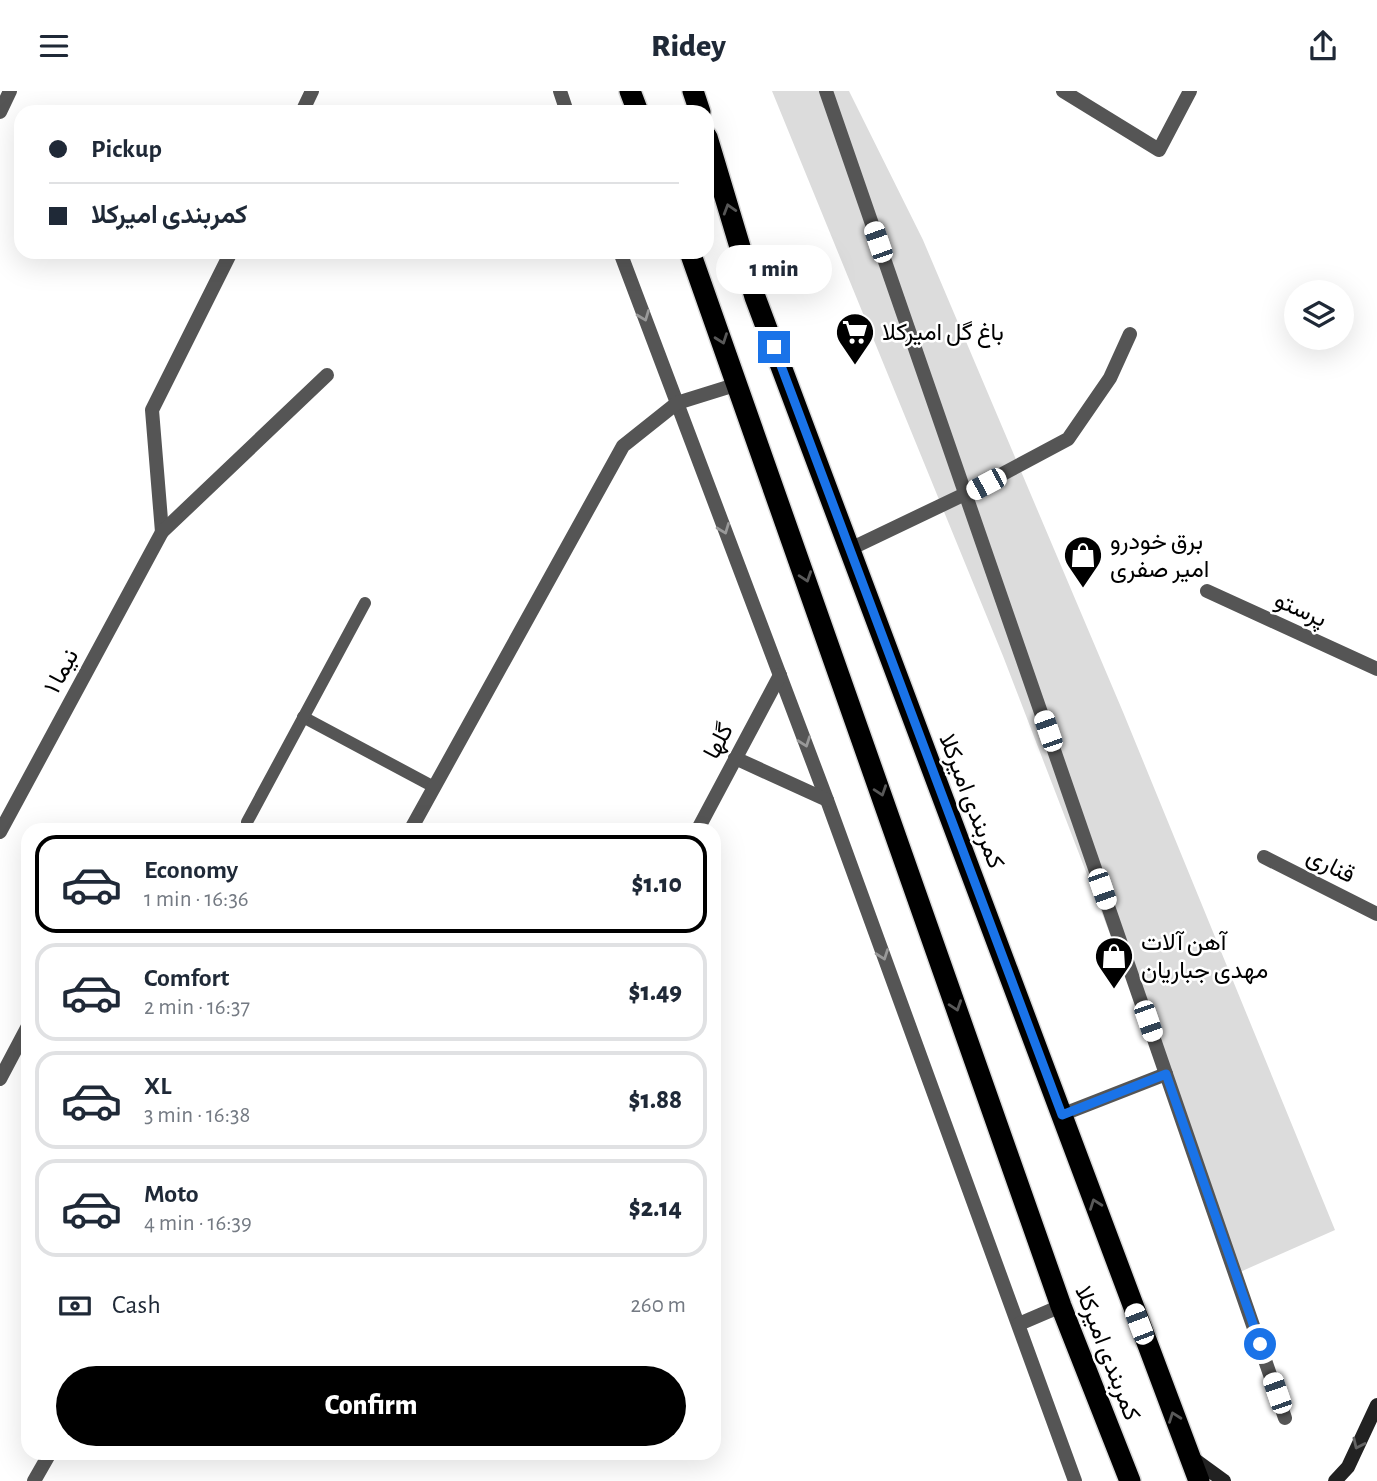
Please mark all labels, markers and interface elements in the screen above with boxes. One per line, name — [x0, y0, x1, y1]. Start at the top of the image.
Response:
icon: menu — [35, 27, 73, 65]
icon: share — [1304, 27, 1342, 65]
text: Ridey — [651, 30, 726, 62]
text: Pickup — [91, 136, 162, 162]
text: کمربندی امیرکلا — [91, 202, 248, 228]
one-way arrow — [722, 203, 737, 215]
car — [862, 219, 895, 265]
callout: 1 min — [716, 245, 832, 295]
text: 1 min — [750, 258, 798, 281]
map controls — [1284, 280, 1354, 350]
button: layers — [1284, 280, 1354, 350]
one-way arrow — [636, 309, 650, 321]
supermarket icon: باغ گل امیرکلا — [834, 311, 876, 366]
place label: باغ گل امیرکلا — [882, 320, 1004, 348]
route end — [758, 331, 790, 363]
one-way arrow — [714, 333, 728, 345]
car — [963, 465, 1010, 503]
one-way arrow — [716, 522, 730, 534]
place label: برق خودرو امیر صفری — [1110, 530, 1209, 584]
shop icon: برق خودرو امیر صفری — [1062, 534, 1104, 589]
one-way arrow — [798, 570, 812, 582]
street label: پرستو — [1270, 588, 1330, 635]
street label: نیما ۱ — [40, 645, 84, 698]
car — [1032, 708, 1065, 754]
street label: گلها — [699, 719, 740, 764]
street label: کمربندی امیرکلا — [933, 731, 1008, 873]
one-way arrow — [796, 735, 810, 747]
one-way arrow — [873, 785, 887, 797]
street label: قناری — [1302, 844, 1358, 890]
icon: car — [60, 853, 123, 916]
text: Economy — [144, 857, 238, 883]
car — [1086, 866, 1119, 912]
text: $1.10 — [632, 871, 682, 897]
text: 1 min · 16:36 — [144, 888, 249, 911]
place label: آهن آلات مهدی جباریان — [1141, 930, 1268, 985]
shop icon: آهن آلات مهدی جباریان — [1093, 935, 1135, 990]
one-way arrow — [875, 949, 889, 961]
icon: car — [60, 961, 123, 1024]
text: Comfort — [144, 965, 229, 991]
text: $1.49 — [629, 979, 682, 1005]
text: 2 min · 16:37 — [144, 996, 250, 1019]
car — [1132, 998, 1165, 1044]
one-way arrow — [948, 1000, 962, 1012]
icon: car — [60, 1069, 123, 1132]
text: XL — [144, 1073, 171, 1099]
text: $1.88 — [628, 1087, 682, 1113]
text: 3 min · 16:38 — [144, 1104, 250, 1127]
icon: car — [60, 1177, 123, 1240]
text: Moto — [144, 1181, 199, 1207]
text: $2.14 — [629, 1195, 682, 1221]
one-way arrow — [1089, 1199, 1103, 1211]
text: 4 min · 16:39 — [144, 1212, 252, 1235]
street label: کمربندی امیرکلا — [1069, 1283, 1144, 1425]
icon: cash — [56, 1287, 94, 1325]
text: Cash — [112, 1292, 161, 1318]
text: 260 m — [630, 1294, 686, 1317]
car — [1122, 1301, 1157, 1347]
route start — [1244, 1328, 1276, 1360]
button: Confirm — [56, 1366, 686, 1446]
car — [1261, 1370, 1294, 1416]
one-way arrow — [1169, 1412, 1183, 1424]
one-way arrow — [1352, 1437, 1366, 1449]

